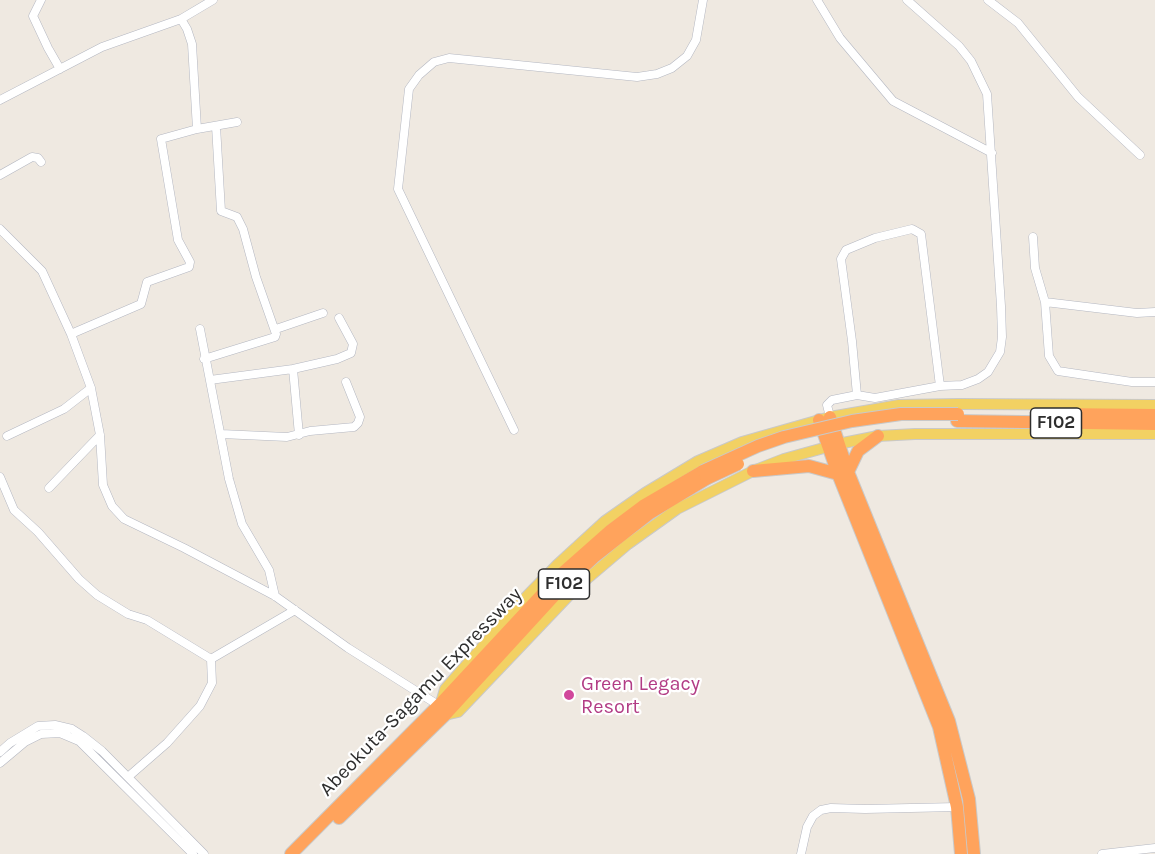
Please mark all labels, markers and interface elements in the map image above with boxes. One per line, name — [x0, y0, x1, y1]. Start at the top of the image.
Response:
road number: F102 — [1030, 408, 1082, 438]
road number: F102 — [538, 569, 590, 599]
street label: Abeokuta-Sagamu Expressway — [315, 583, 527, 801]
place label: Green Legacy Resort — [581, 672, 700, 719]
marker: Green Legacy Resort — [562, 688, 576, 702]

